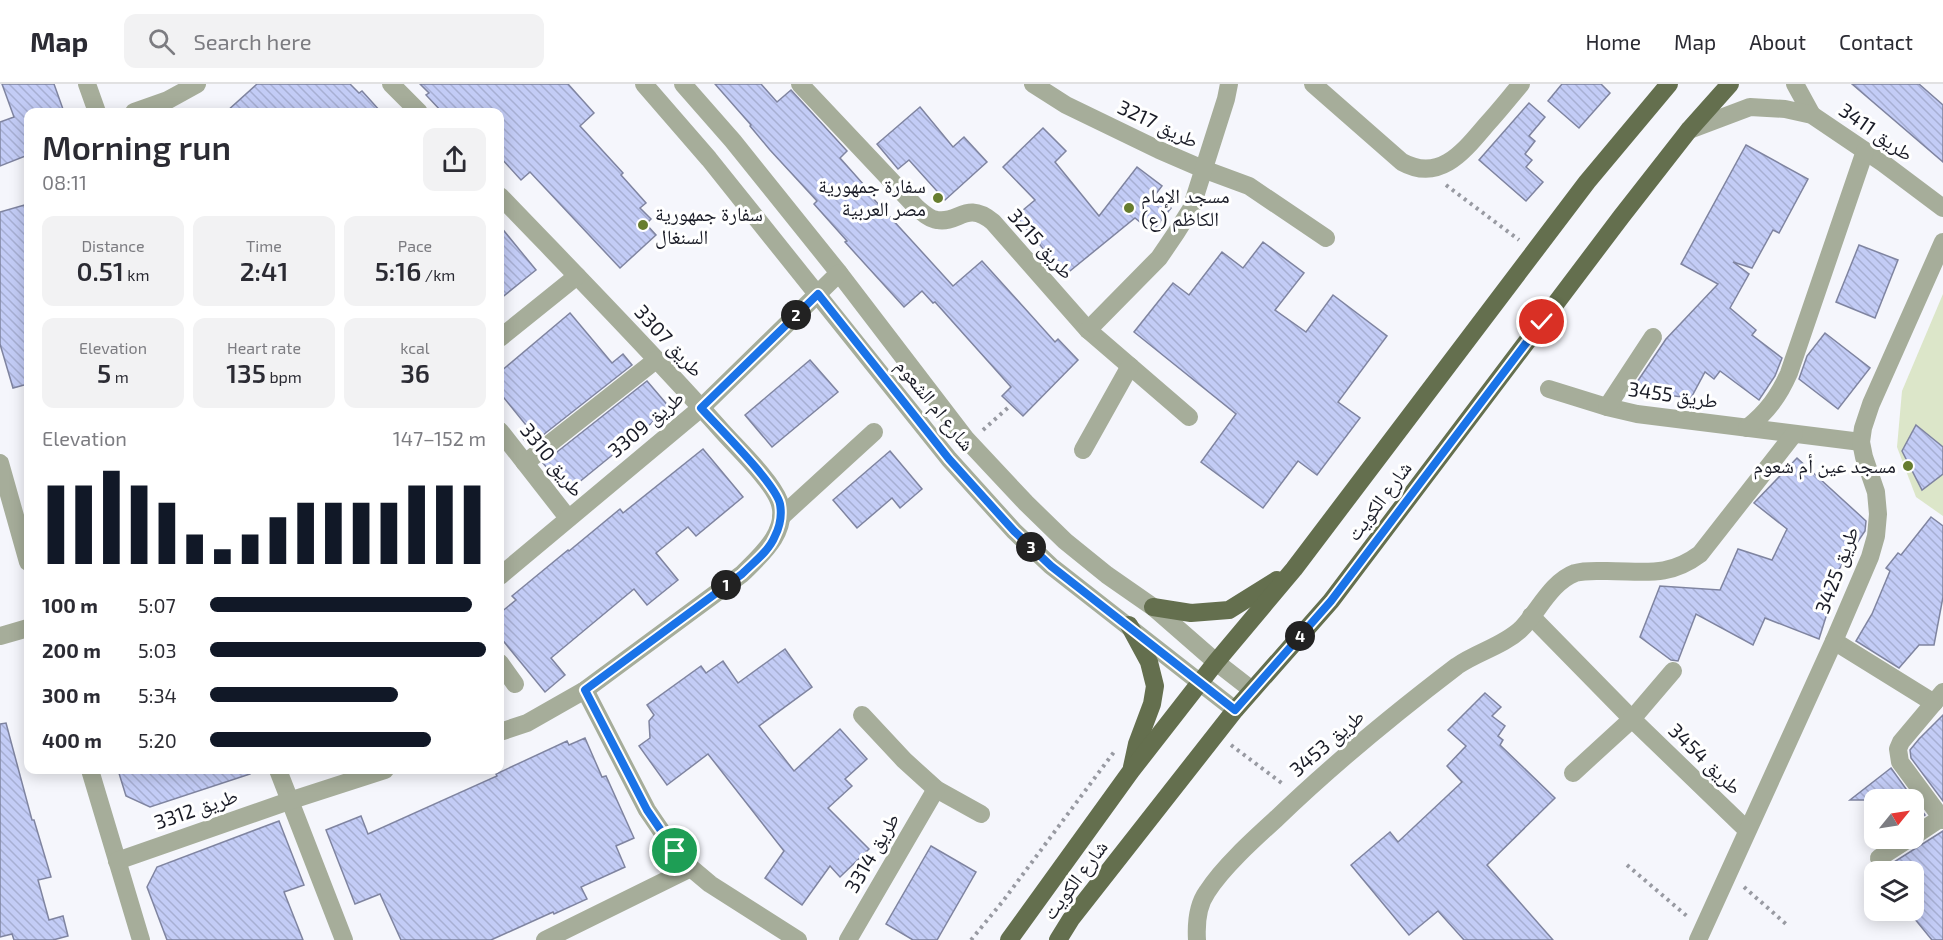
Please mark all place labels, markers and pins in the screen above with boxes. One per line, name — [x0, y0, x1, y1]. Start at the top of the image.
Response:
place label: سفارة جمهورية مصر العربية — [818, 173, 926, 221]
place label: مسجد الإمام الكاظم (ع) — [1141, 183, 1230, 233]
marker: سفارة جمهورية مصر العربية — [931, 191, 945, 205]
place label: سفارة جمهورية السنغال — [655, 201, 763, 249]
marker: مسجد الإمام الكاظم (ع) — [1122, 201, 1136, 215]
marker: سفارة جمهورية السنغال — [636, 218, 650, 232]
pin — [1516, 296, 1567, 347]
pin: 2 — [781, 300, 811, 330]
place label: مسجد عين أم شعوم — [1753, 453, 1896, 480]
marker: مسجد عين أم شعوم — [1901, 459, 1915, 473]
pin: 3 — [1016, 532, 1046, 562]
pin: 1 — [711, 570, 741, 600]
pin: 4 — [1285, 621, 1315, 651]
pin — [649, 825, 700, 876]

